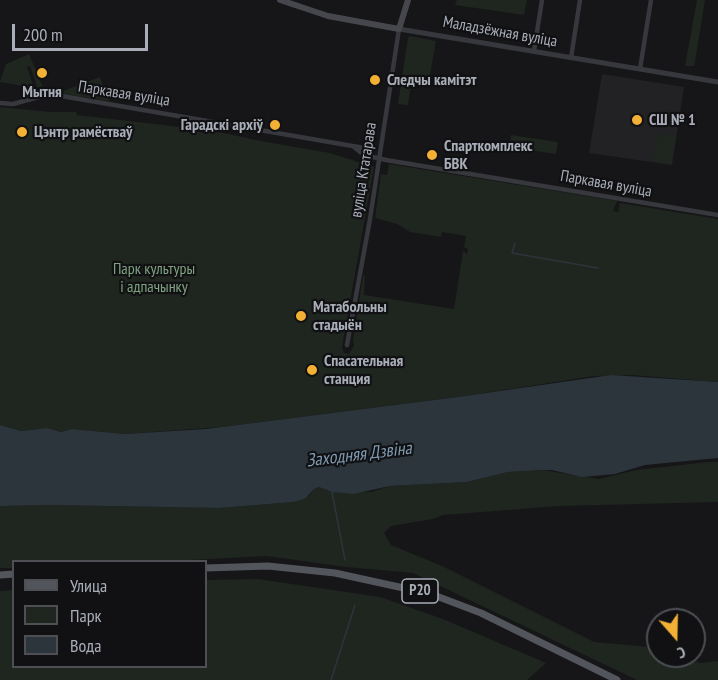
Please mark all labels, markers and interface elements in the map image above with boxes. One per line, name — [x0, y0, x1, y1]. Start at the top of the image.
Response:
scale bar — [15, 12, 152, 50]
street label: Маладзёжная вуліца — [441, 12, 559, 52]
text: 200 m — [23, 23, 63, 46]
marker: Мытня — [35, 66, 49, 80]
place label: Следчы камітэт — [387, 70, 477, 90]
marker: Следчы камітэт — [368, 73, 382, 87]
street label: Паркавая вуліца — [77, 77, 171, 111]
place label: Мытня — [22, 82, 62, 102]
place label: СШ № 1 — [649, 110, 696, 130]
marker: СШ № 1 — [630, 113, 644, 127]
place label: Гарадскі архіў — [181, 115, 263, 135]
marker: Гарадскі архіў — [268, 118, 282, 132]
street label: вуліца Ктатарава — [347, 121, 381, 219]
place label: Цэнтр рамёстваў — [34, 122, 132, 142]
marker: Цэнтр рамёстваў — [15, 125, 29, 139]
place label: Спарткомплекс БВК — [444, 136, 533, 174]
marker: Спарткомплекс БВК — [425, 148, 439, 162]
street label: Паркавая вуліца — [559, 167, 653, 201]
park label: Парк культуры і адпачынку — [113, 259, 195, 297]
place label: Матабольны стадыён — [313, 297, 387, 335]
marker: Матабольны стадыён — [294, 309, 308, 323]
place label: Спасательная станция — [324, 351, 403, 389]
marker: Спасательная станция — [305, 363, 319, 377]
water label: Заходняя Дзвіна — [305, 438, 413, 472]
legend — [12, 560, 207, 668]
text: Улица — [70, 574, 107, 597]
road number: Р20 — [402, 579, 438, 603]
text: Парк — [70, 604, 101, 627]
north arrow — [646, 608, 706, 668]
text: Вода — [70, 634, 101, 657]
text: С — [675, 642, 688, 664]

